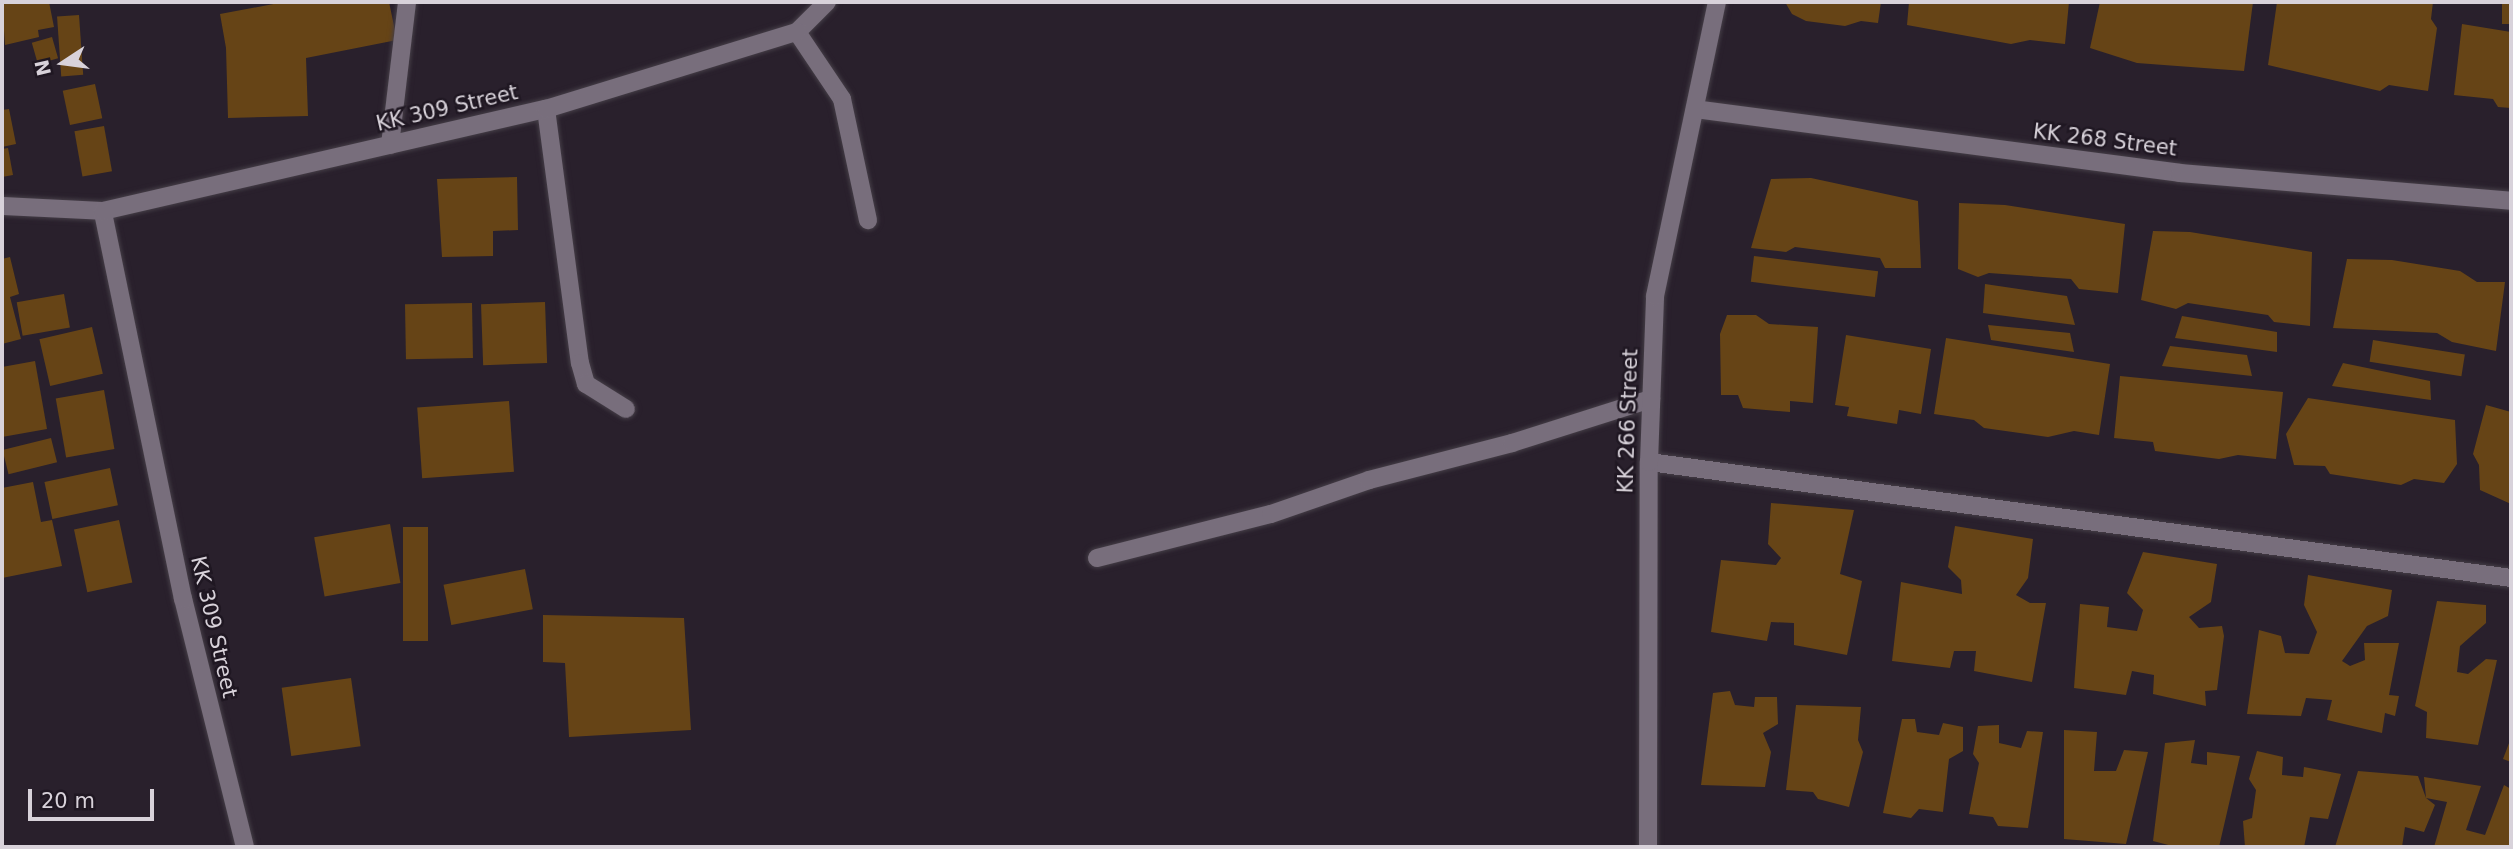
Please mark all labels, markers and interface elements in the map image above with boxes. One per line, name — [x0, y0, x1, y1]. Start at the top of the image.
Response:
north arrow — [28, 28, 98, 98]
text: N — [30, 58, 55, 78]
street label: KK 309 Street — [374, 79, 520, 137]
street label: KK 268 Street — [2032, 119, 2178, 161]
street label: KK 266 Street — [1613, 348, 1643, 494]
street label: KK 309 Street — [185, 554, 243, 700]
scale bar — [32, 776, 158, 820]
text: 20 m — [41, 789, 95, 813]

